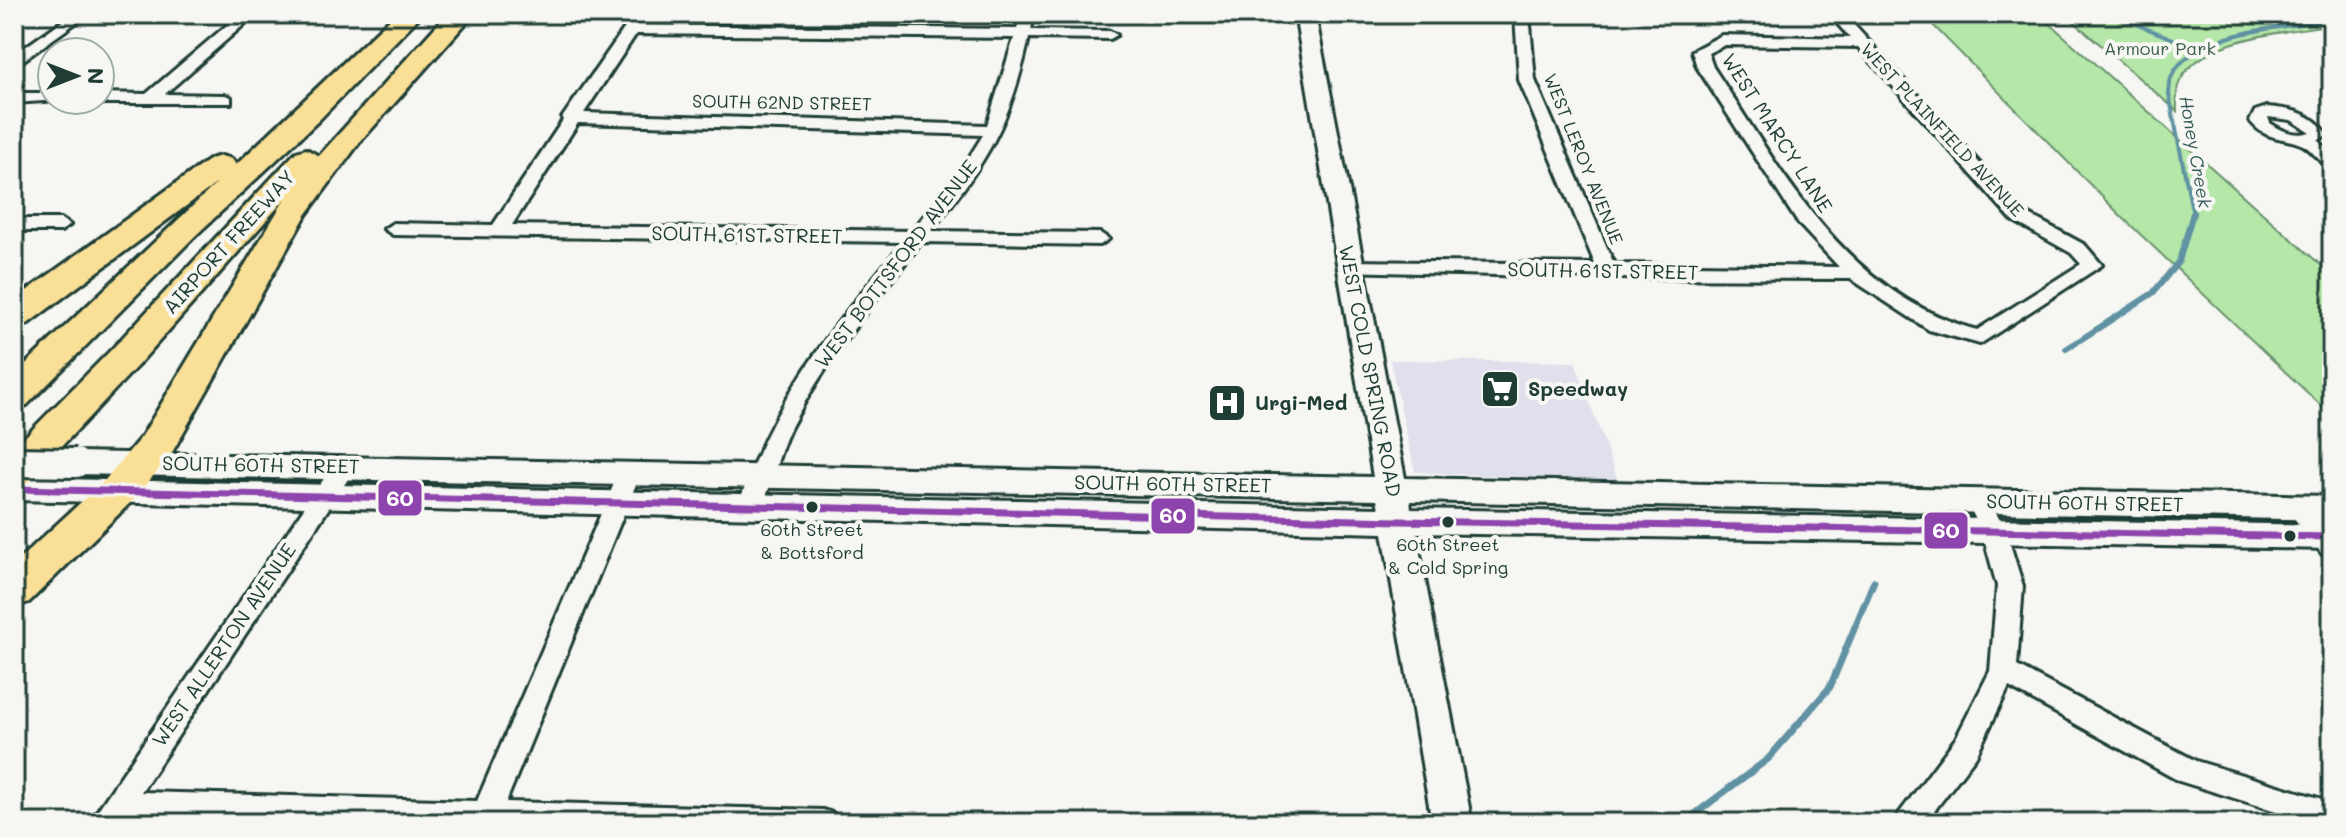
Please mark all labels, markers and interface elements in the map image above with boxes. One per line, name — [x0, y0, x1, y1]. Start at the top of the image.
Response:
north arrow — [36, 36, 116, 116]
park label: Armour Park — [2104, 36, 2216, 60]
street label: WEST PLAINFIELD AVENUE — [1856, 37, 2030, 221]
street label: WEST MARCY LANE — [1717, 48, 1839, 217]
text: N — [82, 68, 111, 84]
street label: WEST LEROY AVENUE — [1539, 70, 1629, 248]
street label: SOUTH 62ND STREET — [692, 88, 872, 116]
water label: Honey Creek — [2174, 94, 2218, 210]
street label: WEST BOTTSFORD AVENUE — [808, 154, 982, 373]
street label: AIRPORT FREEWAY — [157, 164, 300, 319]
street label: SOUTH 61ST STREET — [651, 219, 843, 249]
street label: WEST COLD SPRING ROAD — [1334, 243, 1408, 499]
street label: SOUTH 61ST STREET — [1507, 255, 1699, 285]
supermarket icon: Speedway — [1479, 368, 1521, 410]
place label: Speedway — [1528, 375, 1628, 401]
hospital icon: Urgi-Med — [1206, 382, 1248, 424]
place label: Urgi-Med — [1255, 389, 1348, 415]
street label: SOUTH 60TH STREET — [162, 449, 360, 479]
street label: SOUTH 60TH STREET — [1074, 468, 1272, 498]
line badge: 60 — [377, 479, 423, 517]
text: 60 — [386, 483, 414, 512]
street label: SOUTH 60TH STREET — [1986, 487, 2184, 517]
line badge: 60 — [1150, 497, 1196, 535]
marker: 60th Street & Bottsford — [804, 499, 820, 515]
text: 60 — [1159, 500, 1187, 529]
line badge: 60 — [1923, 511, 1969, 550]
marker: 60th Street & Cold Spring — [1440, 514, 1456, 530]
text: 60 — [1932, 515, 1960, 544]
place label: 60th Street & Bottsford — [760, 517, 864, 564]
unlabelled marker — [2282, 528, 2298, 544]
place label: 60th Street & Cold Spring — [1388, 532, 1508, 579]
street label: WEST ALLERTON AVENUE — [145, 538, 301, 751]

